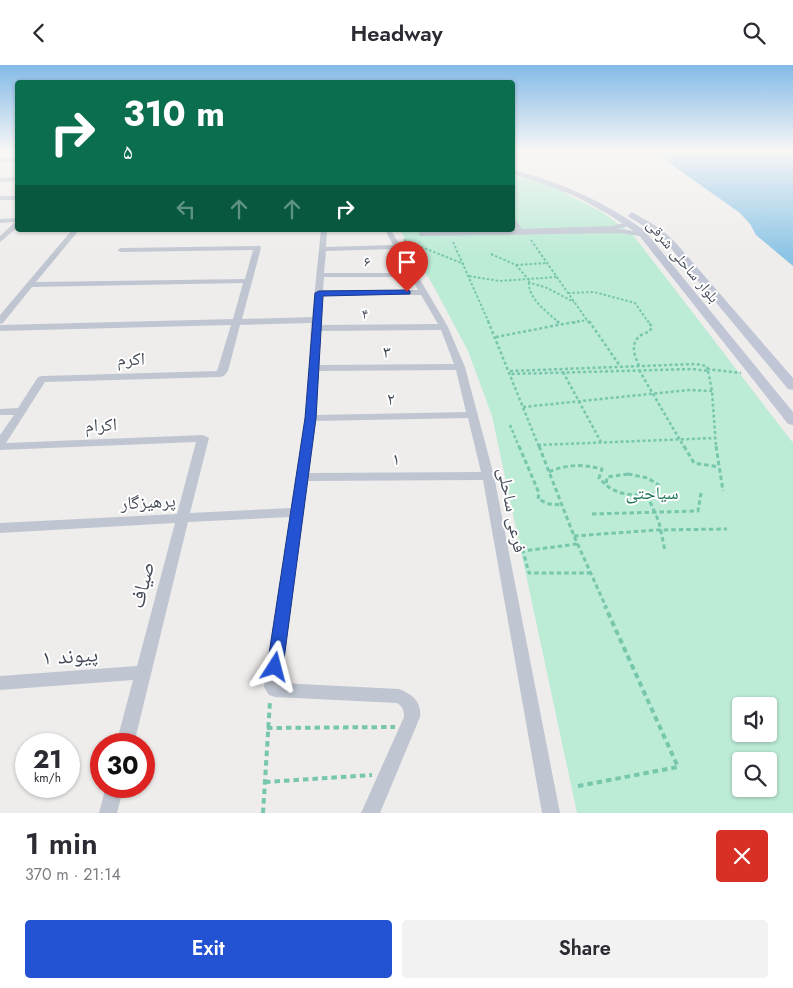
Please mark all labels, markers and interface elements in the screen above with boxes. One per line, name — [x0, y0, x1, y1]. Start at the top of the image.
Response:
text: Headway — [350, 17, 443, 49]
icon: back — [25, 19, 53, 47]
icon: search — [740, 19, 768, 47]
text: 310 m — [123, 89, 225, 139]
icon: right — [40, 100, 105, 165]
text: ۵ — [123, 135, 133, 167]
icon: left — [172, 195, 200, 223]
icon: ahead — [225, 195, 253, 223]
icon: ahead — [278, 195, 306, 223]
icon: right — [331, 195, 359, 223]
street label: بلوار ساحلی شرقی — [642, 215, 724, 307]
pin — [386, 241, 428, 292]
icon: arrive — [393, 248, 421, 276]
street label: ۶ — [364, 250, 371, 272]
street label: ۴ — [361, 303, 369, 325]
street label: ۳ — [383, 339, 391, 365]
street label: اکرم — [117, 346, 145, 372]
street label: ۲ — [387, 386, 395, 412]
street label: اکرام — [84, 411, 118, 439]
street label: ۱ — [392, 446, 400, 472]
street label: فرعی ساحلی — [491, 465, 533, 555]
park label: سیاحتی — [625, 480, 679, 506]
street label: پرهیزگار — [119, 488, 176, 516]
street label: صیاف — [122, 558, 162, 612]
street label: پیوند ۱ — [41, 639, 99, 673]
position arrow — [248, 640, 300, 692]
map controls — [732, 697, 777, 797]
button: sound — [732, 697, 777, 742]
speed limit sign: 30 — [90, 733, 155, 798]
text: 21 — [33, 741, 62, 777]
button: search — [732, 752, 777, 797]
text: km/h — [34, 769, 61, 787]
text: 1 min — [25, 822, 98, 865]
button: close — [716, 830, 768, 882]
text: 370 m · 21:14 — [25, 863, 121, 886]
button: Exit — [25, 920, 392, 978]
button: Share — [402, 920, 768, 978]

